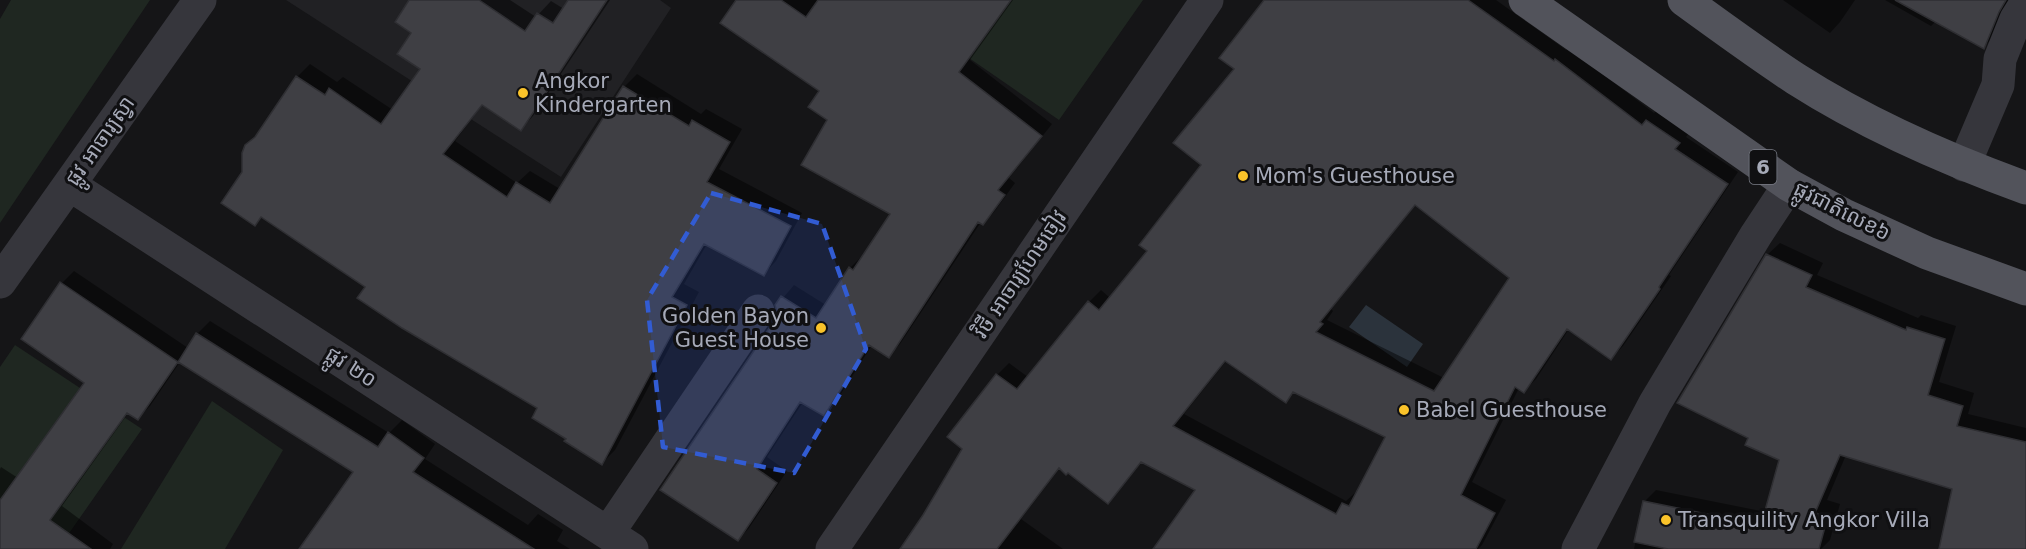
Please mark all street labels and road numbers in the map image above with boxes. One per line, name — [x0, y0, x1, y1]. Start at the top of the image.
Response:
street label: ផ្លូវ អាចារ្យស្វា — [60, 92, 145, 194]
road number: 6 — [1750, 150, 1776, 184]
street label: ផ្លូវជាតិលេខ៦ — [1786, 176, 1894, 252]
street label: វិថី អាចារ្យហែមចៀវ — [966, 204, 1072, 344]
street label: ផ្លូវ ២០ — [317, 342, 381, 398]

